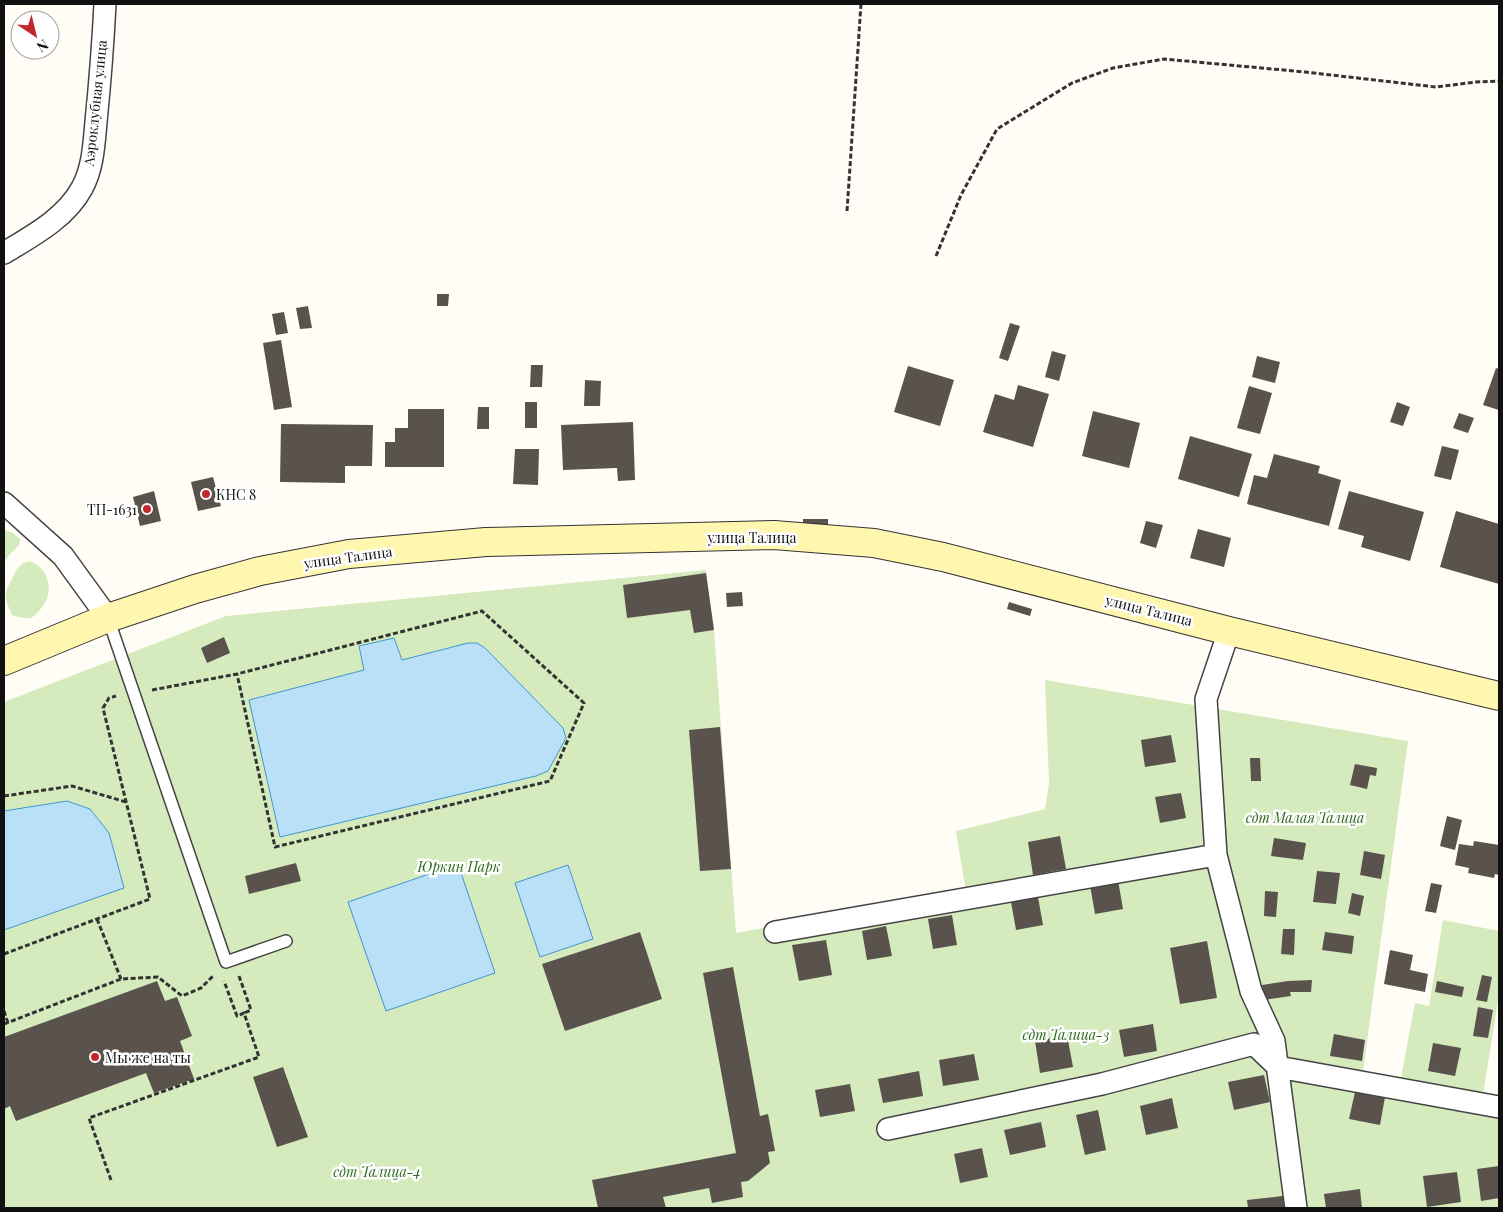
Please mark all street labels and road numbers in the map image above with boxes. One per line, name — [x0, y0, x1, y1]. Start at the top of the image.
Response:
street label: Аэроклубная улица — [79, 39, 111, 168]
street label: улица Талица — [707, 528, 797, 547]
street label: улица Талица — [302, 541, 393, 573]
street label: улица Талица — [1103, 590, 1194, 630]

